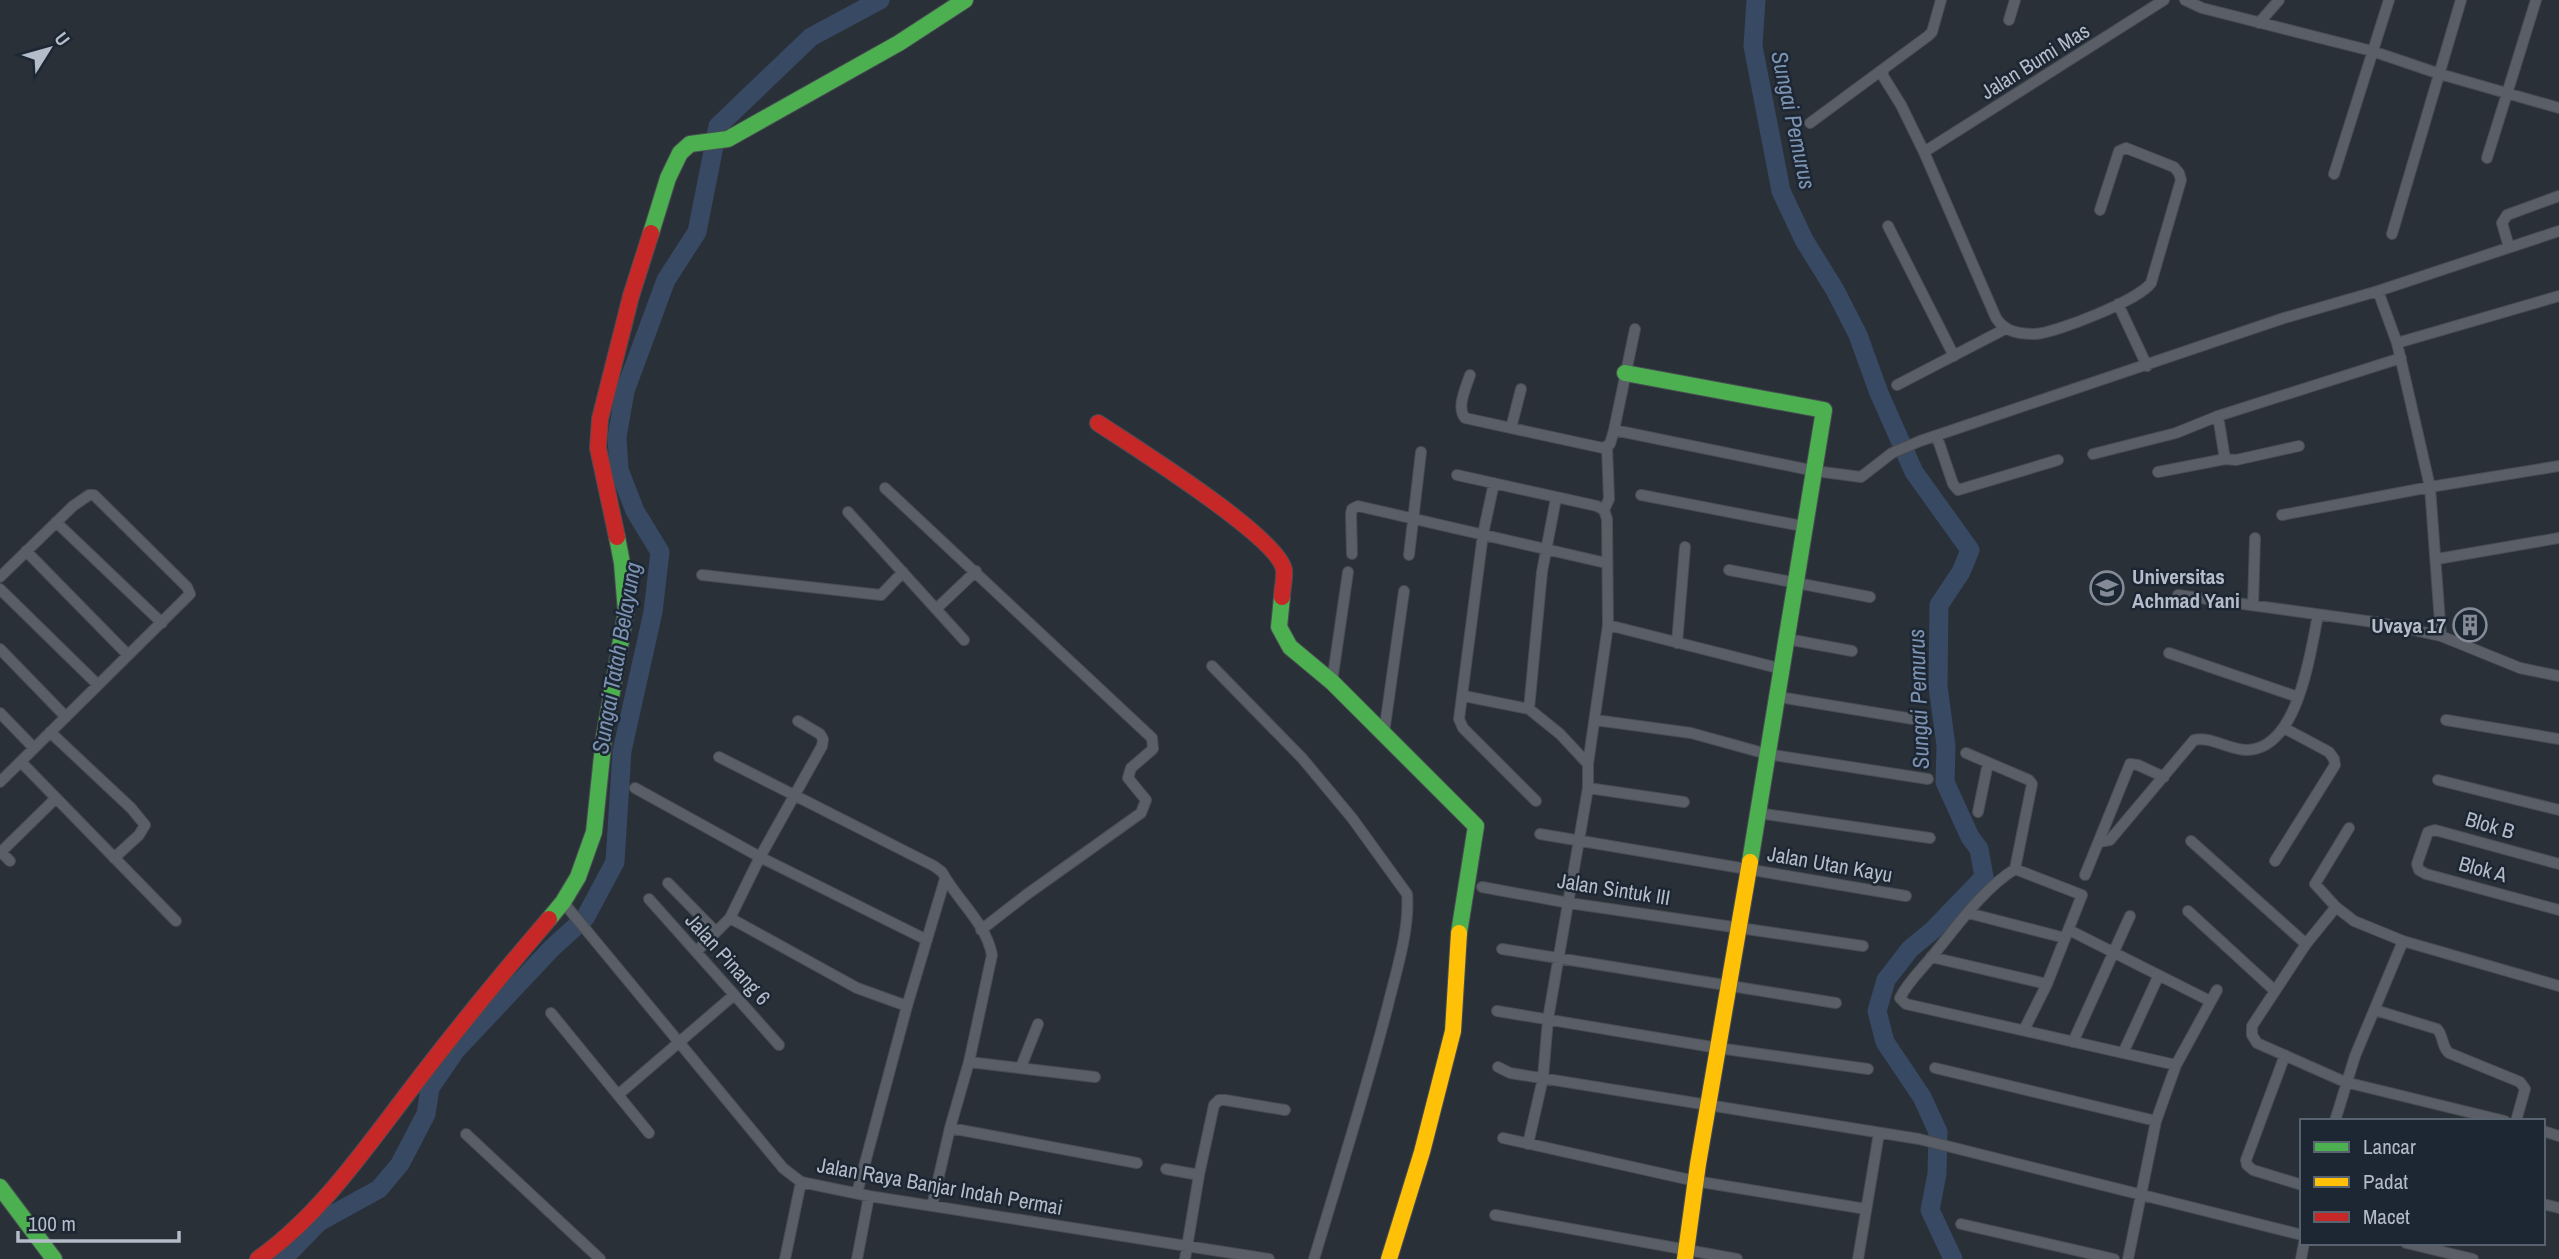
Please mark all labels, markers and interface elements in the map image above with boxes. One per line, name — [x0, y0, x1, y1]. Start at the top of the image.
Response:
north arrow — [14, 14, 84, 84]
street label: Jalan Bumi Mas — [1975, 16, 2095, 106]
text: U — [49, 26, 76, 51]
water label: Sungai Pemurus — [1764, 48, 1824, 192]
water label: Sungai Tatah Belayung — [584, 560, 648, 756]
place label: Universitas Achmad Yani — [2132, 562, 2240, 615]
school or university icon: Universitas Achmad Yani — [2088, 569, 2126, 607]
building icon: Uvaya 17 — [2451, 606, 2489, 644]
place label: Uvaya 17 — [2371, 611, 2446, 640]
water label: Sungai Pemurus — [1900, 628, 1936, 770]
street label: Blok B — [2462, 804, 2518, 846]
street label: Jalan Utan Kayu — [1765, 839, 1895, 889]
street label: Blok A — [2456, 849, 2511, 889]
street label: Jalan Sintuk III — [1555, 866, 1673, 912]
street label: Jalan Pinang 6 — [679, 907, 777, 1011]
legend — [2300, 1119, 2545, 1245]
text: Lancar — [2363, 1132, 2416, 1161]
street label: Jalan Raya Banjar Indah Permai — [815, 1150, 1065, 1222]
text: Padat — [2363, 1167, 2408, 1196]
scale bar — [18, 1200, 178, 1244]
text: Macet — [2363, 1202, 2410, 1231]
text: 100 m — [28, 1209, 76, 1238]

